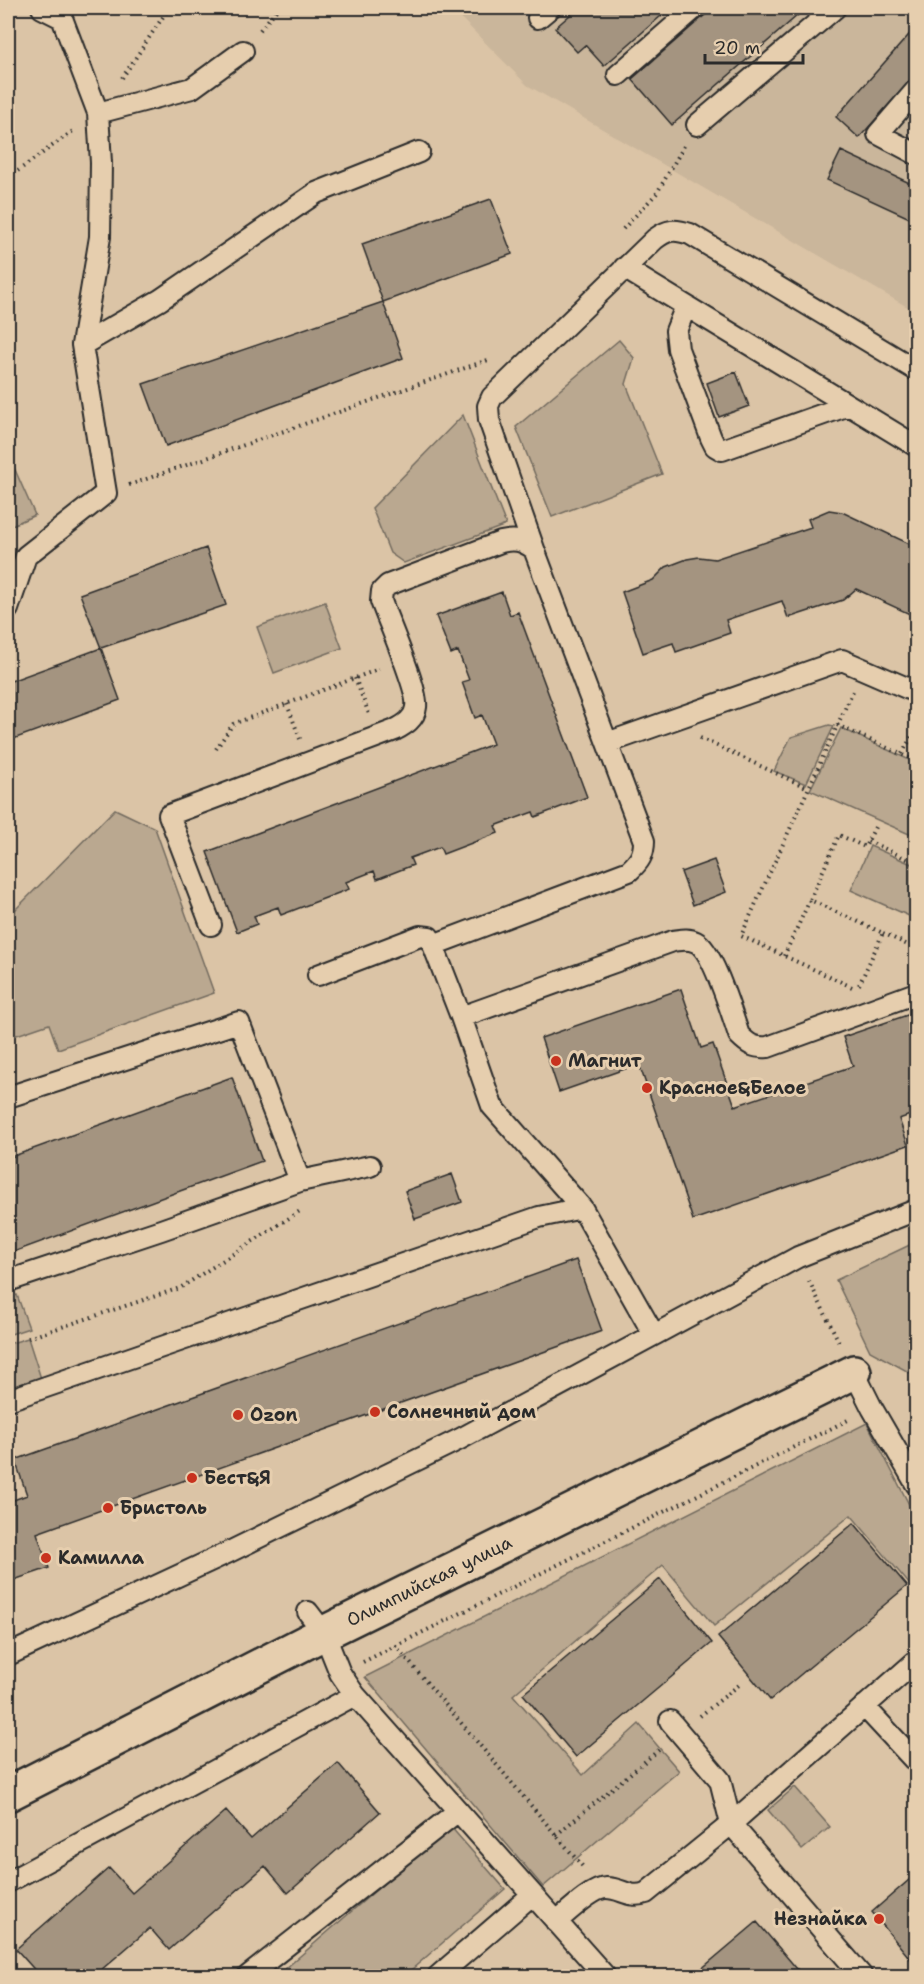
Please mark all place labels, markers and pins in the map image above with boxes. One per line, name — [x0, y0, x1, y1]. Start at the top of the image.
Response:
place label: Магнит — [568, 1049, 642, 1073]
marker: Магнит — [549, 1054, 563, 1068]
place label: Красное&Белое — [659, 1076, 806, 1100]
marker: Красное&Белое — [640, 1081, 654, 1095]
place label: Солнечный дом — [387, 1400, 536, 1424]
place label: Ozon — [250, 1403, 297, 1427]
marker: Солнечный дом — [368, 1405, 382, 1419]
marker: Ozon — [231, 1408, 245, 1422]
place label: Бест&Я — [204, 1466, 271, 1490]
marker: Бест&Я — [185, 1471, 199, 1485]
place label: Бристоль — [120, 1496, 207, 1520]
marker: Бристоль — [101, 1501, 115, 1515]
place label: Камилла — [58, 1546, 145, 1570]
marker: Камилла — [39, 1551, 53, 1565]
place label: Незнайка — [774, 1907, 868, 1931]
marker: Незнайка — [872, 1912, 886, 1926]

